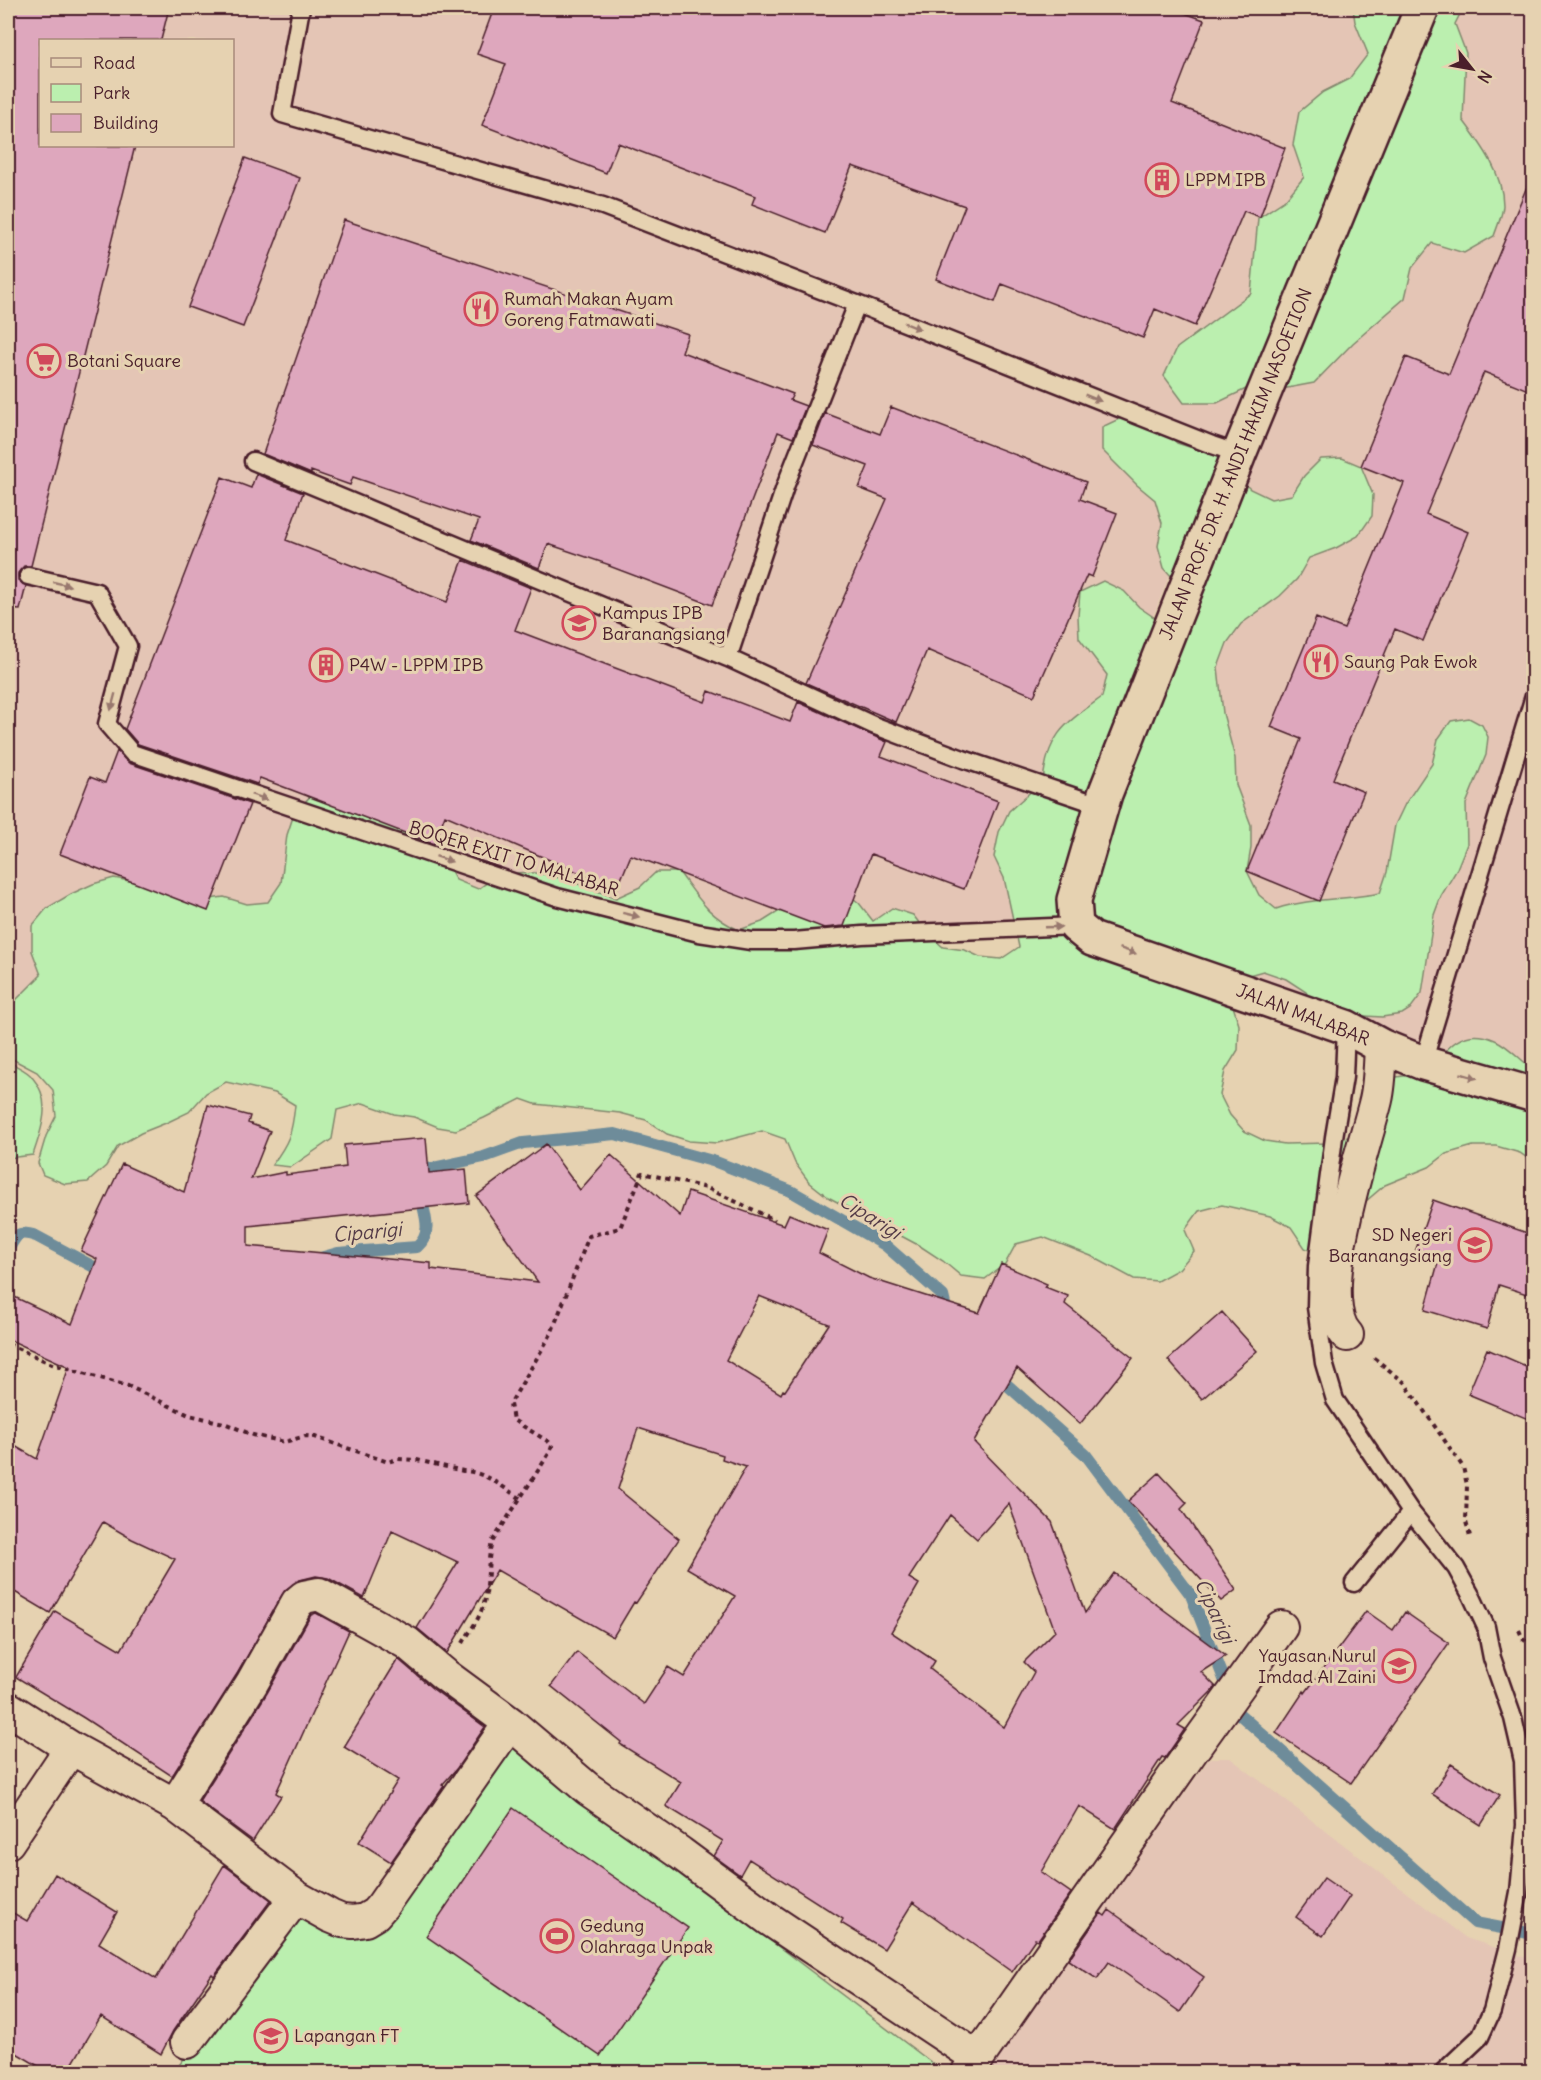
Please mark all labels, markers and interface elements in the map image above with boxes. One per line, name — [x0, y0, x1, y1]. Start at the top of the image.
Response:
legend — [39, 39, 234, 147]
north arrow — [1442, 39, 1502, 99]
text: Road — [93, 51, 136, 74]
text: N — [1473, 67, 1496, 87]
text: Park — [93, 81, 130, 104]
text: Building — [93, 111, 158, 134]
building icon: LPPM IPB — [1144, 162, 1180, 198]
place label: LPPM IPB — [1185, 168, 1266, 191]
street label: JALAN PROF. DR. H. ANDI HAKIM NASOETION — [1154, 284, 1317, 643]
place label: Rumah Makan Ayam Goreng Fatmawati — [504, 287, 673, 331]
restaurant icon: Rumah Makan Ayam Goreng Fatmawati — [463, 291, 499, 327]
one-way arrow — [903, 321, 921, 331]
supermarket icon: Botani Square — [26, 343, 62, 379]
place label: Botani Square — [67, 349, 181, 372]
one-way arrow — [1084, 393, 1102, 403]
one-way arrow — [53, 580, 72, 589]
place label: Kampus IPB Baranangsiang — [602, 601, 726, 645]
school or university icon: Kampus IPB Baranangsiang — [561, 605, 597, 641]
restaurant icon: Saung Pak Ewok — [1303, 644, 1339, 680]
building icon: P4W - LPPM IPB — [308, 647, 344, 683]
place label: Saung Pak Ewok — [1344, 650, 1477, 673]
place label: P4W - LPPM IPB — [349, 653, 483, 676]
one-way arrow — [108, 693, 117, 711]
one-way arrow — [250, 793, 268, 802]
street label: BOQER EXIT TO MALABAR — [406, 816, 622, 901]
one-way arrow — [435, 855, 453, 864]
one-way arrow — [622, 911, 640, 921]
one-way arrow — [1043, 922, 1062, 932]
one-way arrow — [1119, 947, 1137, 957]
street label: JALAN MALABAR — [1233, 978, 1373, 1051]
one-way arrow — [1460, 1072, 1478, 1081]
water label: Ciparigi — [834, 1187, 908, 1246]
water label: Ciparigi — [332, 1216, 405, 1247]
place label: SD Negeri Baranangsiang — [1328, 1223, 1452, 1267]
school or university icon: SD Negeri Baranangsiang — [1457, 1227, 1493, 1263]
water label: Ciparigi — [1190, 1574, 1242, 1650]
place label: Yayasan Nurul Imdad Al Zaini — [1258, 1644, 1376, 1688]
school or university icon: Yayasan Nurul Imdad Al Zaini — [1381, 1648, 1417, 1684]
place label: Gedung Olahraga Unpak — [580, 1914, 713, 1958]
sports icon: Gedung Olahraga Unpak — [539, 1918, 575, 1954]
school or university icon: Lapangan FT — [253, 2018, 289, 2054]
place label: Lapangan FT — [294, 2024, 400, 2047]

